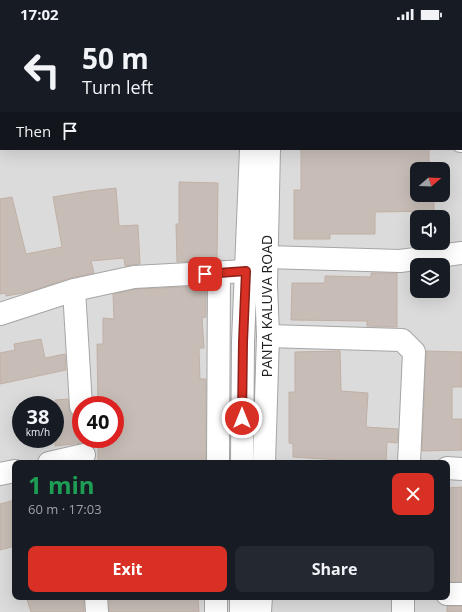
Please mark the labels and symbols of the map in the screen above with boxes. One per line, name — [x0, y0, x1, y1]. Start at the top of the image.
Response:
north arrow — [410, 162, 450, 202]
street label: PANTA KALUVA ROAD — [257, 235, 276, 377]
pin — [188, 257, 222, 291]
speed limit sign: 40 — [72, 396, 124, 448]
position arrow — [221, 397, 263, 439]

